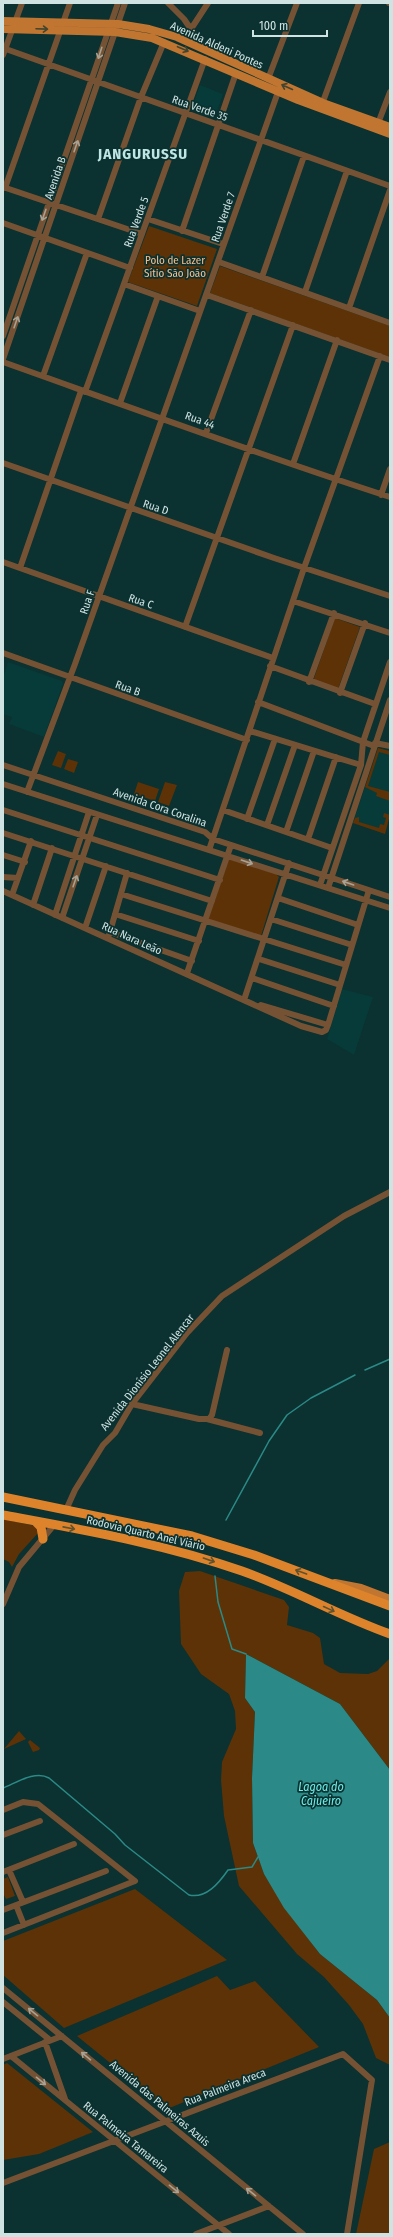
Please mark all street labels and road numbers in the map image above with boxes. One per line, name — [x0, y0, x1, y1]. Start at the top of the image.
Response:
street label: Avenida Aldeni Pontes — [168, 19, 265, 72]
street label: Rua Verde 35 — [170, 93, 229, 124]
street label: Avenida B — [42, 155, 69, 201]
street label: Rua Verde 7 — [209, 190, 238, 244]
street label: Rua Verde 5 — [121, 195, 152, 249]
street label: Rua 44 — [183, 409, 217, 432]
street label: Rua D — [141, 497, 170, 518]
street label: Rua F — [77, 588, 98, 616]
street label: Rua C — [127, 591, 155, 612]
street label: Rua B — [114, 678, 142, 699]
street label: Avenida Cora Coralina — [111, 785, 208, 830]
street label: Rua Nara Leão — [100, 919, 164, 958]
street label: Avenida Dionísio Leonel Alencar — [98, 1311, 197, 1433]
street label: Rodovia Quarto Anel Viário — [85, 1514, 207, 1554]
street label: Avenida das Palmeiras Azuis — [107, 2058, 212, 2149]
street label: Rua Palmeira Areca — [183, 2066, 268, 2109]
street label: Rua Palmeira Tamareira — [81, 2099, 171, 2176]

